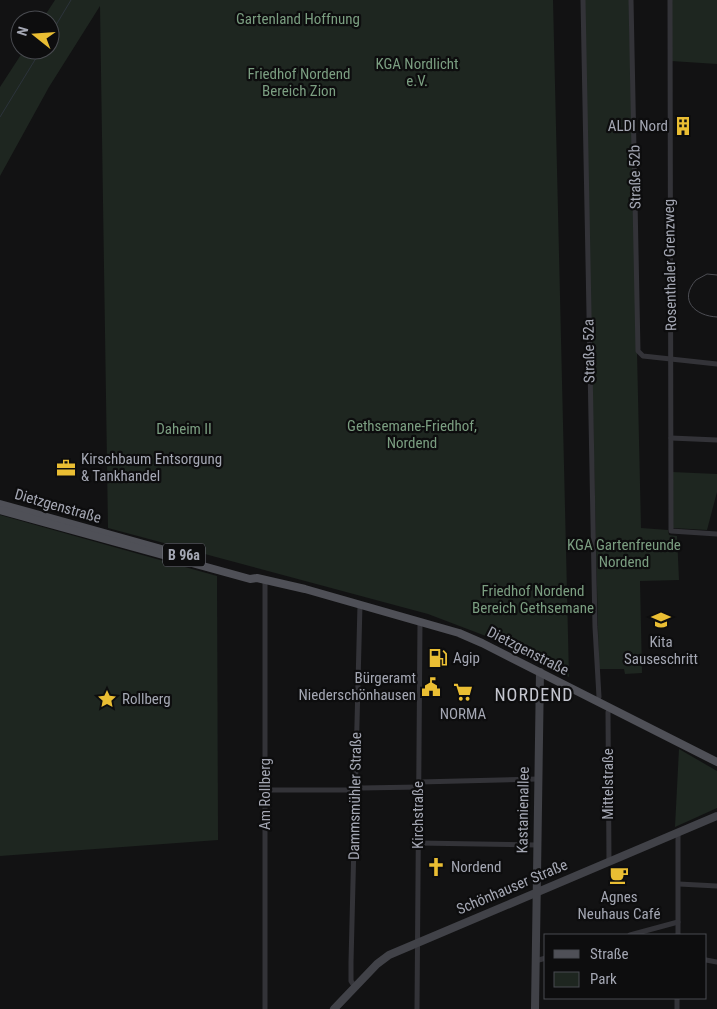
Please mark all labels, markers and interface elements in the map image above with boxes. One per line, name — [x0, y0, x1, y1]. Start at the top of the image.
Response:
north arrow — [10, 10, 60, 60]
park label: Gartenland Hoffnung — [236, 10, 360, 28]
text: N — [14, 25, 31, 38]
park label: KGA Nordlicht e.V. — [375, 55, 459, 90]
park label: Friedhof Nordend Bereich Zion — [248, 65, 350, 100]
building icon: ALDI Nord — [672, 115, 694, 137]
place label: ALDI Nord — [608, 117, 668, 135]
street label: Straße 52b — [625, 145, 645, 209]
street label: Rosenthaler Grenzweg — [660, 199, 680, 331]
street label: Straße 52a — [579, 319, 599, 383]
park label: Gethsemane-Friedhof, Nordend — [347, 417, 477, 452]
park label: Daheim II — [156, 420, 212, 438]
place label: Kirschbaum Entsorgung & Tankhandel — [81, 450, 222, 485]
office icon: Kirschbaum Entsorgung & Tankhandel — [55, 457, 77, 479]
street label: Dietzgenstraße — [13, 485, 103, 527]
park label: KGA Gartenfreunde Nordend — [567, 536, 681, 571]
road number: B 96a — [163, 544, 205, 566]
park label: Friedhof Nordend Bereich Gethsemane — [472, 582, 594, 617]
school or university icon: Kita Sauseschritt — [650, 609, 672, 631]
street label: Dietzgenstraße — [484, 623, 572, 679]
place label: Kita Sauseschritt — [624, 633, 698, 668]
fuel station icon: Agip — [427, 647, 449, 669]
place label: Agip — [453, 649, 480, 667]
place label: Bürgeramt Niederschönhausen — [299, 669, 416, 704]
public building icon: Bürgeramt Niederschönhausen — [420, 676, 442, 698]
supermarket icon: NORMA — [452, 681, 474, 703]
district label: NORDEND — [494, 684, 574, 705]
place icon: Rollberg — [96, 688, 118, 710]
place label: Rollberg — [122, 690, 171, 708]
place label: NORMA — [440, 705, 487, 723]
street label: Dammsmühler Straße — [345, 732, 365, 860]
street label: Mittelstraße — [599, 748, 617, 820]
street label: Am Rollberg — [256, 758, 274, 830]
street label: Kastanienallee — [513, 766, 533, 854]
street label: Kirchstraße — [409, 781, 427, 849]
street label: Schönhauser Straße — [454, 855, 570, 919]
church icon: Nordend — [425, 856, 447, 878]
place label: Nordend — [451, 858, 501, 876]
cafe icon: Agnes Neuhaus Café — [608, 864, 630, 886]
place label: Agnes Neuhaus Café — [578, 888, 660, 923]
legend — [544, 934, 707, 999]
text: Straße — [590, 945, 629, 963]
text: Park — [590, 970, 617, 988]

